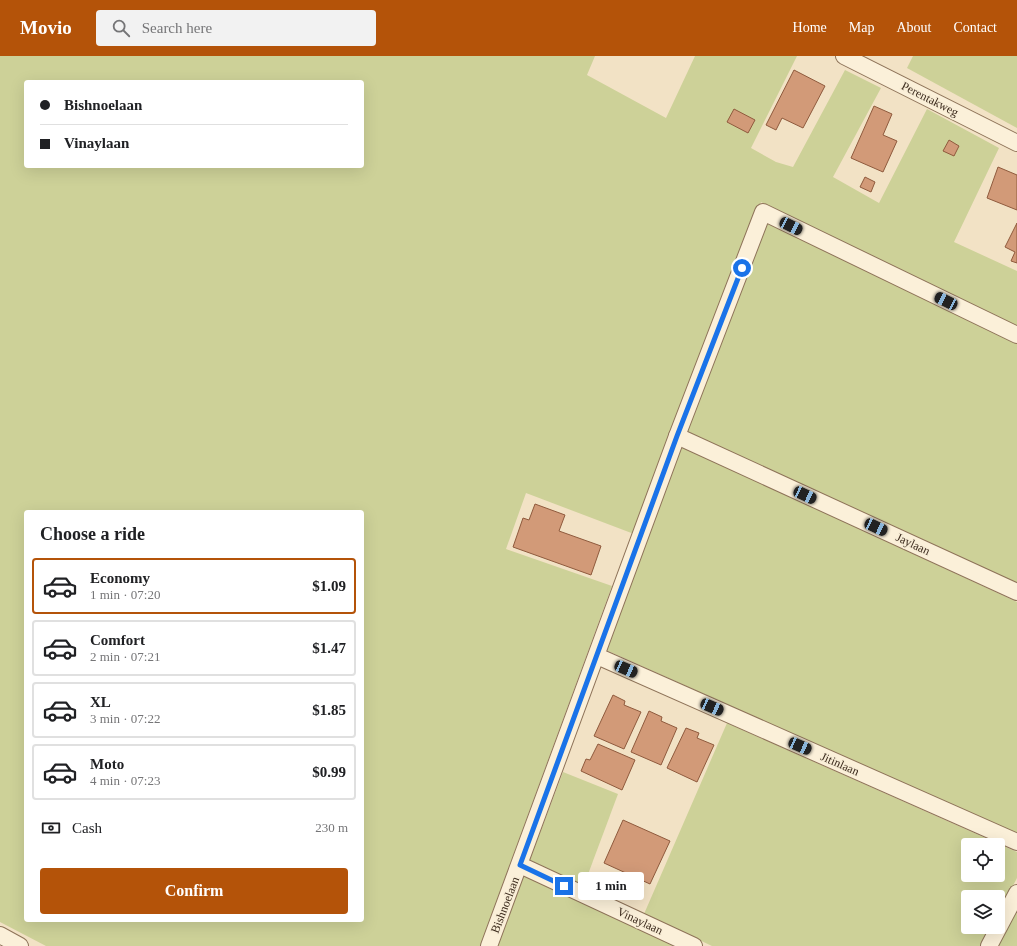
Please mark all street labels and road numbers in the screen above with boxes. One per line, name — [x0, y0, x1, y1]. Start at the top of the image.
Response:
street label: Perentakweg — [899, 79, 961, 119]
street label: Jaylaan — [894, 530, 932, 558]
street label: Jitinlaan — [819, 749, 861, 779]
street label: Bishnoelaan — [488, 875, 522, 935]
street label: Vinaylaan — [615, 904, 665, 938]

